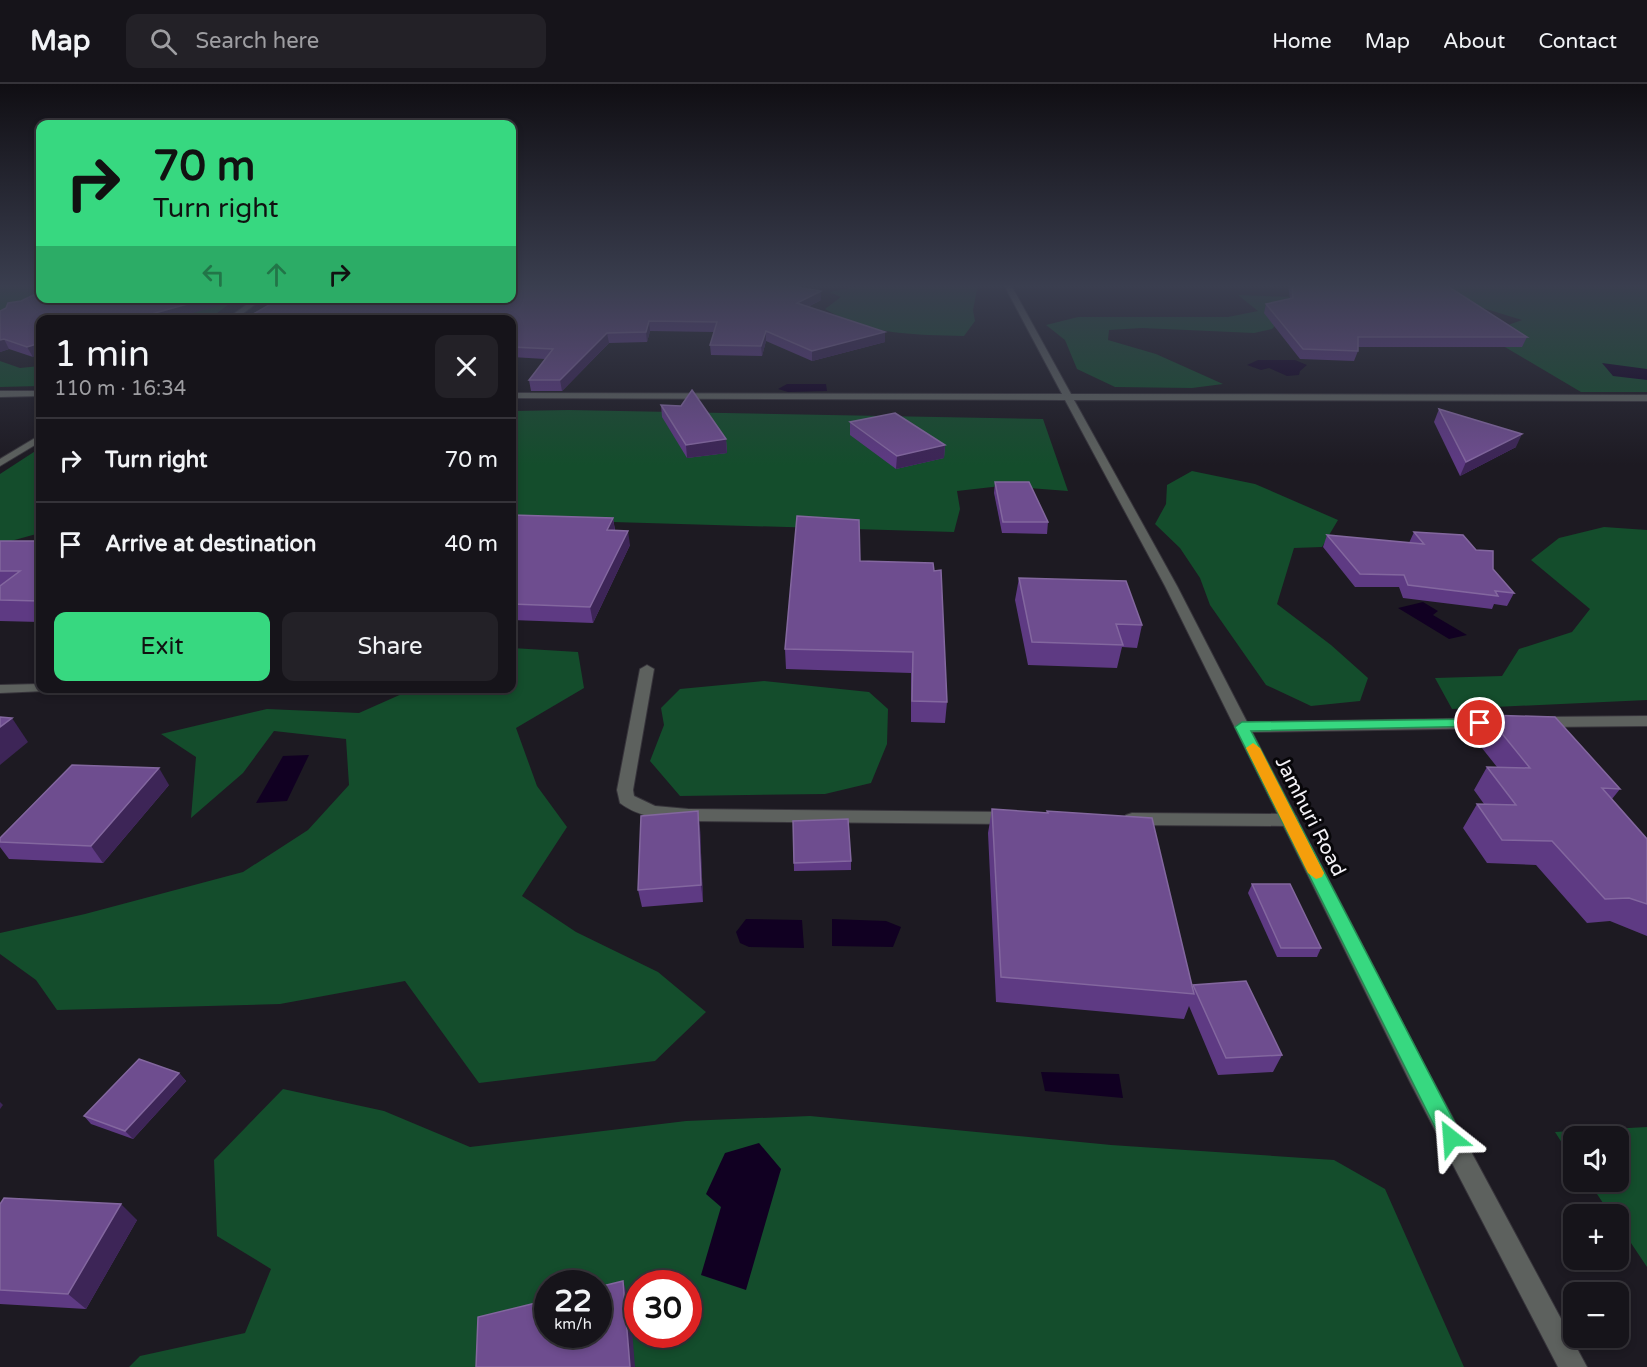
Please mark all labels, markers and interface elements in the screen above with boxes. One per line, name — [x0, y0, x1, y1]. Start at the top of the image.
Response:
search box — [126, 14, 546, 68]
text: Map — [30, 24, 90, 58]
icon: search — [147, 25, 180, 58]
text: Search here — [195, 28, 319, 54]
text: Home — [1272, 29, 1332, 54]
text: Map — [1365, 29, 1410, 54]
text: About — [1443, 29, 1505, 54]
text: Contact — [1538, 29, 1617, 54]
text: 70 m — [153, 141, 255, 192]
icon: right — [54, 144, 132, 222]
text: Turn right — [153, 192, 279, 225]
icon: left — [197, 258, 230, 291]
icon: ahead — [260, 258, 293, 291]
icon: right — [323, 258, 356, 291]
text: 1 min — [54, 333, 150, 376]
button: close — [435, 335, 498, 398]
text: 110 m · 16:34 — [54, 377, 186, 401]
icon: right — [54, 444, 87, 477]
text: Turn right — [105, 447, 207, 473]
text: 70 m — [444, 447, 498, 473]
icon: arrive — [54, 528, 87, 561]
text: Arrive at destination — [105, 531, 316, 557]
text: 40 m — [444, 531, 498, 557]
button: Exit — [54, 612, 270, 681]
button: Share — [282, 612, 498, 681]
pin — [1454, 697, 1505, 748]
icon: arrive — [1463, 706, 1496, 739]
street label: Jamhuri Road — [1270, 753, 1351, 880]
position arrow — [1419, 1106, 1483, 1170]
map controls — [1563, 1126, 1629, 1348]
button: sound — [1563, 1126, 1629, 1192]
button: + — [1563, 1204, 1629, 1270]
speed limit sign: 30 — [624, 1270, 702, 1348]
button: − — [1563, 1282, 1629, 1348]
text: 22 — [554, 1283, 592, 1320]
text: km/h — [554, 1315, 592, 1333]

